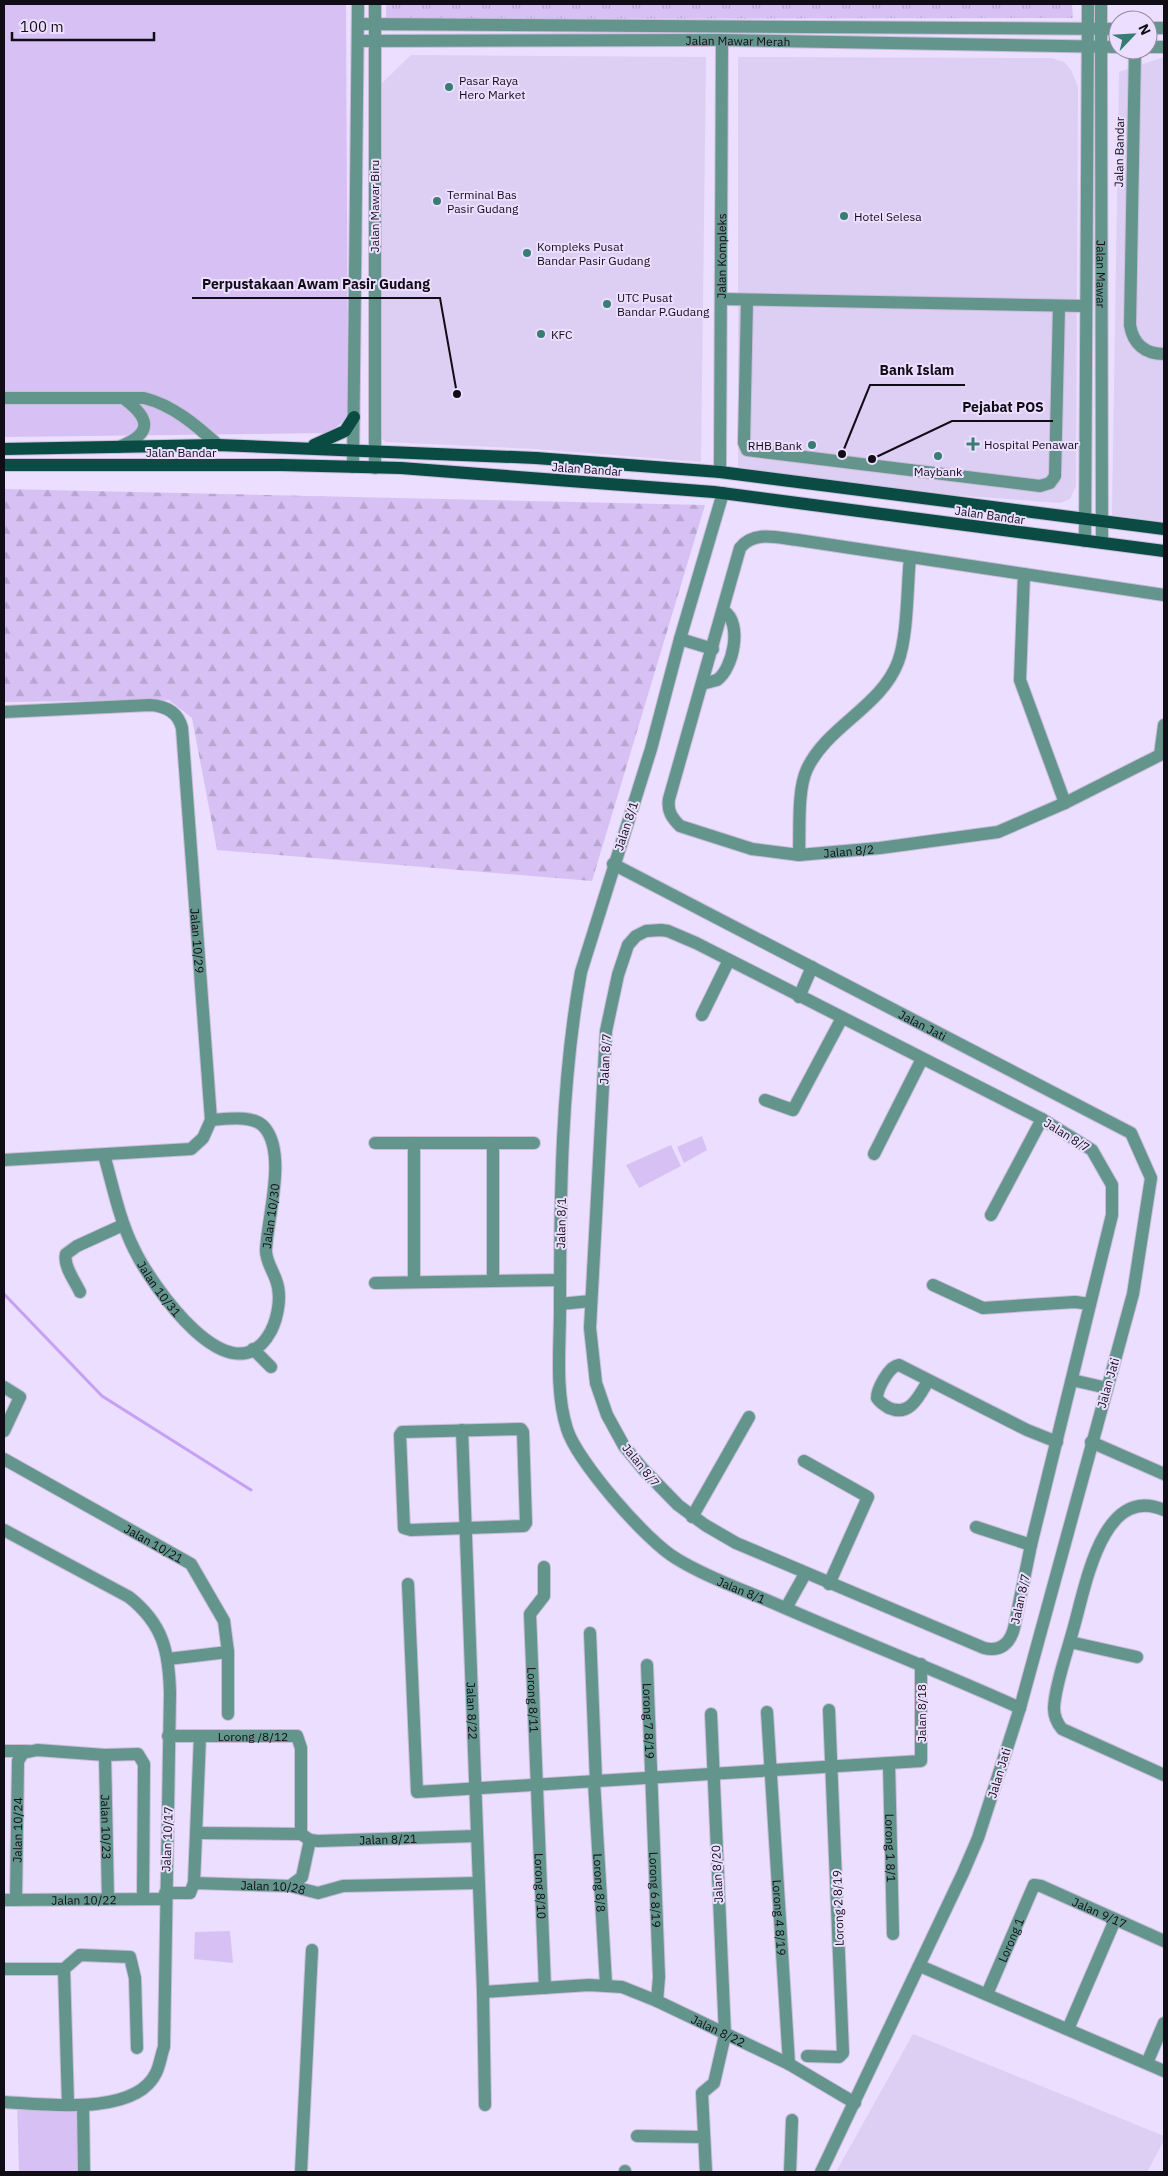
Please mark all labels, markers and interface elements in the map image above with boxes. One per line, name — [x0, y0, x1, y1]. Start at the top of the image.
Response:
scale bar — [12, 10, 155, 42]
north arrow — [1108, 10, 1158, 60]
text: 100 m — [20, 17, 64, 36]
text: N — [1134, 21, 1155, 38]
street label: Jalan Mawar Merah — [686, 32, 791, 49]
place label: Pasar Raya Hero Market — [459, 73, 525, 102]
marker: Pasar Raya Hero Market — [443, 81, 455, 93]
street label: Jalan Bandar — [1111, 116, 1127, 187]
street label: Jalan Mawar Biru — [367, 160, 382, 252]
place label: Terminal Bas Pasir Gudang — [447, 187, 519, 216]
marker: Terminal Bas Pasir Gudang — [431, 195, 443, 207]
place label: Hotel Selesa — [854, 209, 922, 224]
marker: Hotel Selesa — [838, 210, 850, 222]
street label: Jalan Kompleks — [713, 213, 729, 299]
place label: Kompleks Pusat Bandar Pasir Gudang — [537, 239, 651, 268]
street label: Jalan Mawar — [1094, 240, 1109, 309]
marker: Kompleks Pusat Bandar Pasir Gudang — [521, 247, 533, 259]
callout: Perpustakaan Awam Pasir Gudang — [192, 269, 440, 298]
text: Perpustakaan Awam Pasir Gudang — [202, 275, 430, 293]
place label: UTC Pusat Bandar P.Gudang — [617, 290, 710, 319]
marker: UTC Pusat Bandar P.Gudang — [601, 298, 613, 310]
place label: KFC — [551, 327, 573, 342]
marker: KFC — [535, 328, 547, 340]
callout: Bank Islam — [870, 356, 965, 385]
text: Bank Islam — [880, 361, 954, 379]
callout: Pejabat POS — [952, 392, 1053, 421]
text: Pejabat POS — [962, 398, 1044, 416]
marker: Hospital Penawar — [966, 437, 980, 451]
place label: Hospital Penawar — [984, 437, 1079, 452]
place label: RHB Bank — [748, 438, 803, 453]
marker: RHB Bank — [806, 439, 818, 451]
street label: Jalan Bandar — [146, 445, 217, 460]
marker: Maybank — [932, 450, 944, 462]
street label: Jalan Bandar — [551, 459, 623, 479]
place label: Maybank — [914, 464, 963, 479]
street label: Jalan Bandar — [954, 503, 1027, 527]
street label: Jalan 8/1 — [611, 799, 641, 853]
street label: Jalan 8/2 — [823, 841, 875, 860]
street label: Jalan 10/29 — [188, 908, 208, 974]
street label: Jalan Jati — [896, 1006, 949, 1043]
street label: Jalan 8/7 — [596, 1033, 614, 1085]
street label: Jalan 8/7 — [1041, 1115, 1093, 1155]
street label: Jalan 10/30 — [259, 1183, 282, 1249]
street label: Jalan 8/1 — [553, 1197, 569, 1249]
street label: Jalan 10/31 — [134, 1258, 185, 1320]
street label: Jalan Jati — [1094, 1356, 1122, 1410]
street label: Jalan 8/7 — [619, 1441, 663, 1489]
street label: Jalan 10/21 — [122, 1521, 186, 1566]
street label: Jalan 8/1 — [715, 1573, 768, 1606]
street label: Jalan 8/7 — [1007, 1573, 1033, 1625]
street label: Lorong 8/11 — [525, 1667, 542, 1733]
street label: Jalan 8/22 — [464, 1681, 481, 1740]
street label: Lorong 7 8/19 — [640, 1683, 658, 1759]
street label: Jalan 8/18 — [914, 1684, 929, 1742]
street label: Lorong /8/12 — [218, 1729, 288, 1744]
street label: Jalan Jati — [984, 1746, 1014, 1800]
street label: Jalan 10/23 — [98, 1794, 115, 1860]
street label: Jalan 10/24 — [9, 1797, 25, 1863]
street label: Jalan 10/17 — [158, 1806, 176, 1872]
street label: Lorong 1 8/1 — [883, 1813, 899, 1883]
street label: Jalan 8/21 — [359, 1830, 417, 1847]
street label: Jalan 8/20 — [708, 1845, 726, 1903]
street label: Lorong 6 8/19 — [647, 1852, 665, 1928]
street label: Lorong 8/10 — [532, 1853, 550, 1919]
street label: Lorong 8/8 — [591, 1853, 609, 1913]
street label: Lorong 2 8/19 — [829, 1870, 847, 1946]
street label: Jalan 10/28 — [240, 1877, 307, 1897]
street label: Lorong 4 8/19 — [770, 1879, 790, 1956]
street label: Jalan 10/22 — [51, 1892, 117, 1907]
street label: Jalan 9/17 — [1070, 1894, 1129, 1931]
street label: Lorong 1 — [994, 1915, 1027, 1964]
street label: Jalan 8/22 — [689, 2011, 748, 2050]

